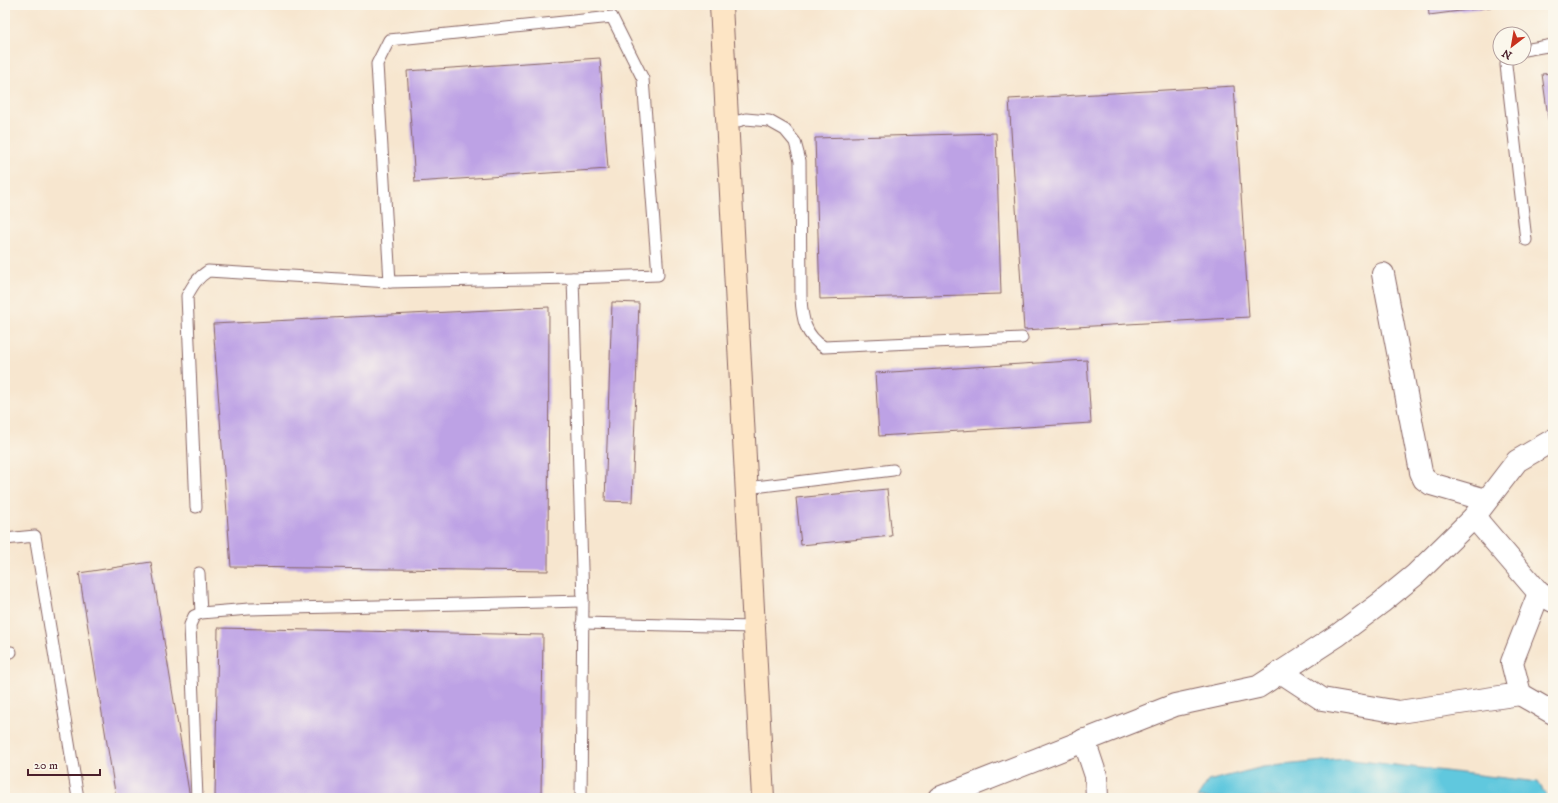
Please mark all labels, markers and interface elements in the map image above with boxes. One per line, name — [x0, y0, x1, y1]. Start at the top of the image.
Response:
north arrow — [1492, 26, 1532, 66]
text: N — [1500, 45, 1515, 62]
scale bar — [28, 751, 100, 777]
text: 20 m — [34, 758, 58, 773]

